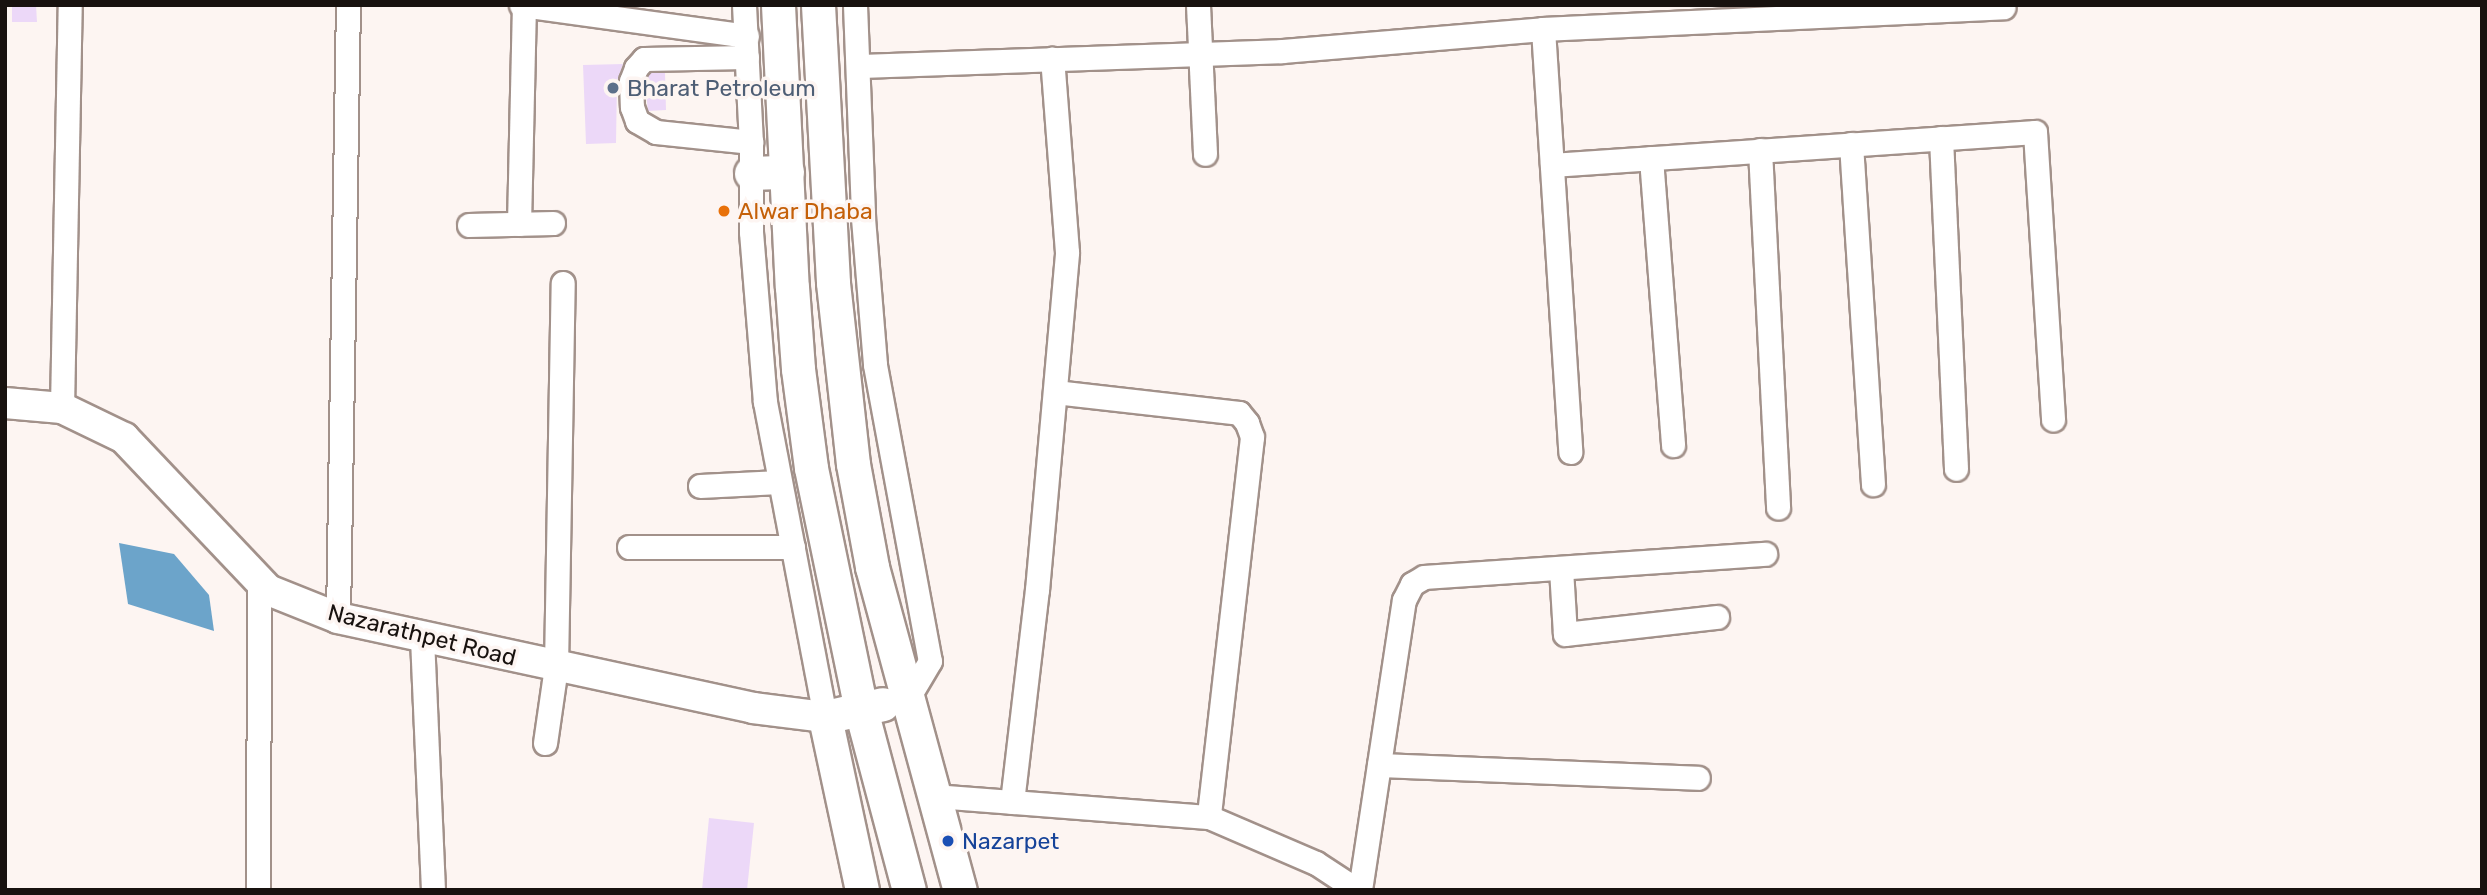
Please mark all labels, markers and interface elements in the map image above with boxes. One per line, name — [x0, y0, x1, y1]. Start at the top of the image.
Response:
place label: Bharat Petroleum — [627, 74, 816, 102]
marker: Bharat Petroleum — [605, 80, 621, 96]
place label: Alwar Dhaba — [738, 197, 873, 225]
marker: Alwar Dhaba — [716, 203, 732, 219]
street label: Nazarathpet Road — [325, 598, 519, 672]
place label: Nazarpet — [962, 827, 1059, 855]
marker: Nazarpet — [940, 833, 956, 849]

